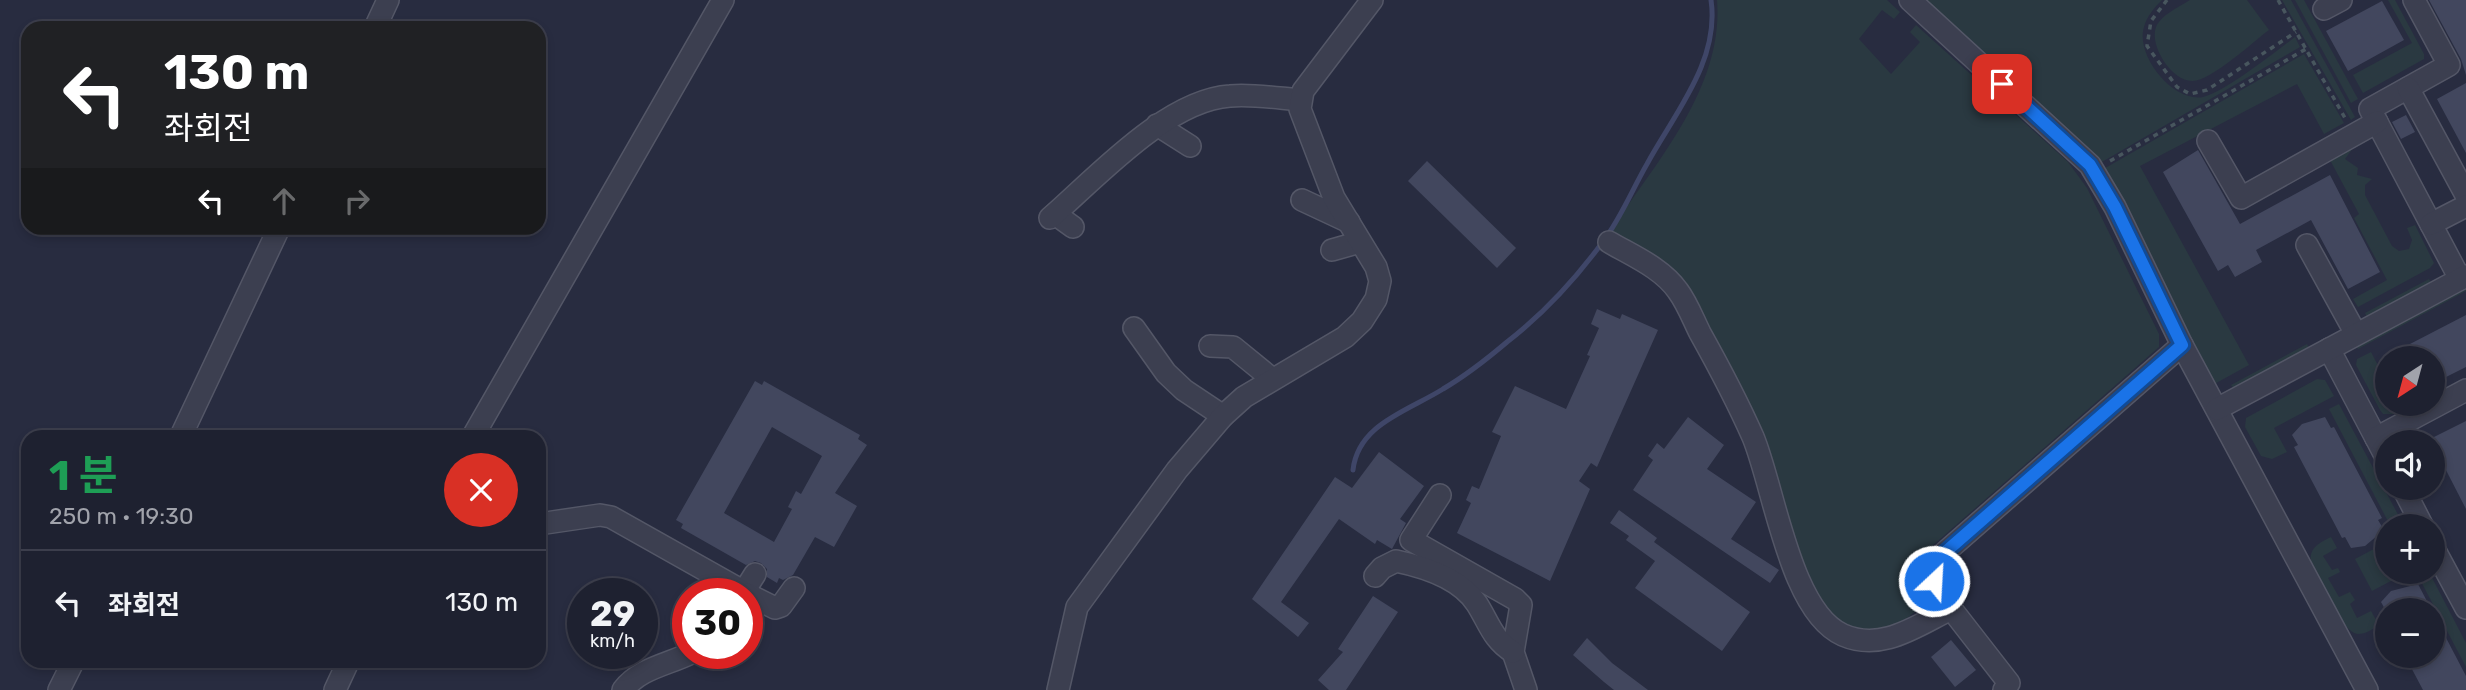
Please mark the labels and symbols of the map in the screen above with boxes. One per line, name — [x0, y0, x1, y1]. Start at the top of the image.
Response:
pin — [1972, 54, 2032, 114]
north arrow — [2375, 346, 2445, 416]
position arrow — [1897, 544, 1971, 618]
speed limit sign: 30 — [672, 578, 763, 669]

